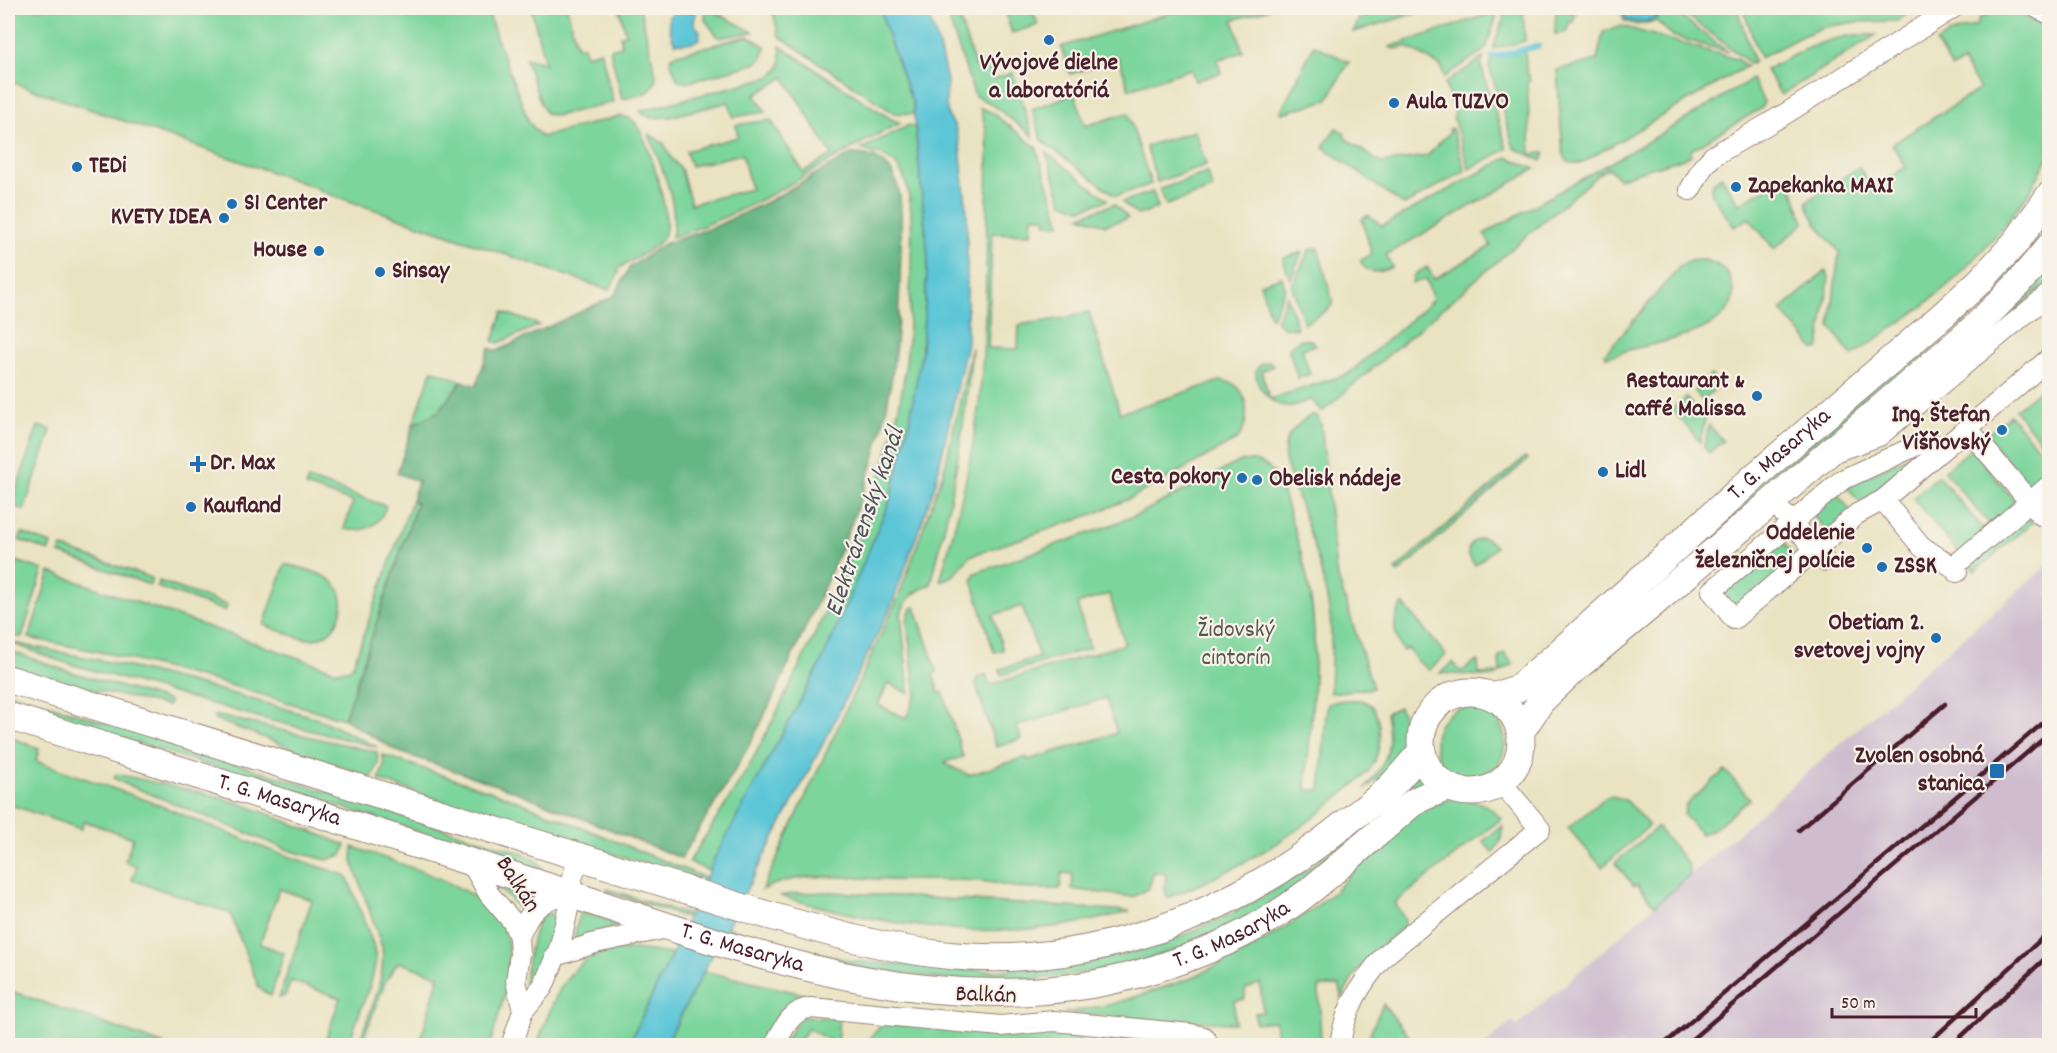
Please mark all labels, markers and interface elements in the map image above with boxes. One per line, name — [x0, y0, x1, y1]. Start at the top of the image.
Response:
marker: Vývojové dielne a laboratóriá — [1042, 33, 1056, 47]
place label: Vývojové dielne a laboratóriá — [980, 47, 1119, 109]
place label: Aula TUZVO — [1406, 86, 1509, 120]
marker: Aula TUZVO — [1387, 96, 1401, 110]
place label: TEDi — [89, 150, 127, 184]
marker: TEDi — [70, 160, 84, 174]
place label: Zapekanka MAXI — [1748, 170, 1894, 204]
marker: Zapekanka MAXI — [1729, 180, 1743, 194]
place label: S1 Center — [244, 187, 328, 221]
marker: S1 Center — [225, 197, 239, 211]
place label: KVETY IDEA — [111, 201, 212, 235]
marker: KVETY IDEA — [217, 211, 231, 225]
place label: House — [253, 234, 307, 268]
marker: House — [312, 244, 326, 258]
place label: Sinsay — [392, 255, 450, 289]
marker: Sinsay — [373, 265, 387, 279]
place label: Restaurant & caffé Malissa — [1625, 365, 1746, 427]
marker: Restaurant & caffé Malissa — [1750, 389, 1764, 403]
place label: Ing. Štefan Višňovský — [1891, 399, 1991, 461]
street label: T. G. Masaryka — [1721, 400, 1840, 510]
water label: Elektrárenský kanál — [816, 421, 916, 621]
marker: Ing. Štefan Višňovský — [1995, 423, 2009, 437]
place label: Dr. Max — [210, 447, 275, 481]
place label: Lidl — [1615, 455, 1646, 489]
marker: Dr. Max — [191, 457, 205, 471]
place label: Cesta pokory — [1111, 461, 1231, 495]
place label: Obelisk nádeje — [1269, 463, 1401, 497]
marker: Lidl — [1596, 465, 1610, 479]
marker: Cesta pokory — [1235, 471, 1249, 485]
marker: Obelisk nádeje — [1250, 473, 1264, 487]
place label: Kaufland — [203, 490, 281, 524]
marker: Kaufland — [184, 500, 198, 514]
place label: Oddelenie železničnej polície — [1695, 517, 1855, 579]
marker: Oddelenie železničnej polície — [1860, 541, 1874, 555]
place label: ZSSK — [1894, 550, 1937, 584]
marker: ZSSK — [1875, 560, 1889, 574]
place label: Obetiam 2. svetovej vojny — [1794, 607, 1925, 669]
park label: Židovský cintorín — [1198, 614, 1276, 676]
marker: Obetiam 2. svetovej vojny — [1929, 631, 1943, 645]
place label: Zvolen osobná stanica — [1855, 740, 1985, 802]
marker: Zvolen osobná stanica — [1988, 762, 2006, 780]
street label: T. G. Masaryka — [213, 766, 346, 837]
street label: Balkán — [486, 850, 548, 920]
street label: T. G. Masaryka — [1169, 892, 1298, 979]
street label: T. G. Masaryka — [676, 915, 808, 983]
street label: Balkán — [955, 978, 1017, 1014]
scale bar — [1832, 981, 1976, 1019]
text: 50 m — [1841, 992, 1876, 1017]

